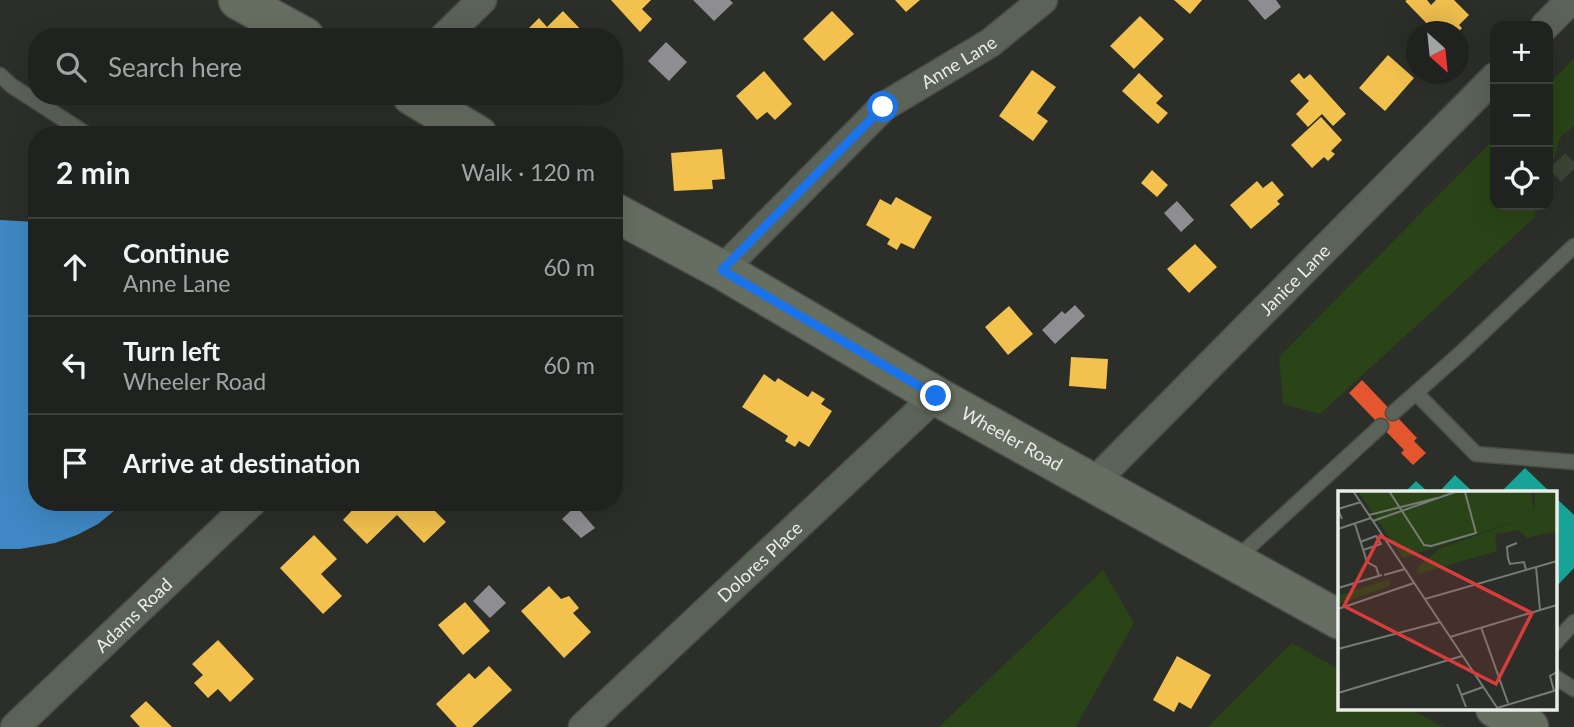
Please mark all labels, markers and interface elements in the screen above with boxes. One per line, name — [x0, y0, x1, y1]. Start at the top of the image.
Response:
north arrow — [1406, 21, 1469, 84]
map controls — [1490, 21, 1553, 210]
button: + — [1490, 21, 1553, 84]
search box — [28, 28, 623, 105]
street label: Anne Lane — [917, 31, 1001, 93]
icon: search — [52, 48, 90, 86]
text: Search here — [108, 51, 242, 83]
button: − — [1490, 84, 1553, 147]
route start — [867, 91, 898, 122]
button: locate — [1490, 147, 1553, 210]
text: 2 min — [56, 154, 130, 190]
text: Walk · 120 m — [461, 158, 595, 186]
text: Continue — [123, 237, 229, 269]
street label: Janice Lane — [1255, 239, 1334, 320]
icon: ahead — [56, 248, 94, 286]
text: 60 m — [544, 253, 595, 281]
text: Anne Lane — [123, 269, 230, 297]
text: Turn left — [123, 335, 220, 367]
icon: left — [56, 346, 94, 384]
text: 60 m — [544, 351, 595, 379]
text: Wheeler Road — [123, 367, 266, 395]
route end — [920, 380, 951, 411]
street label: Wheeler Road — [958, 401, 1067, 475]
icon: arrive — [56, 444, 94, 482]
text: Arrive at destination — [123, 447, 360, 479]
inset map — [1338, 491, 1556, 710]
street label: Dolores Place — [713, 516, 807, 607]
street label: Adams Road — [90, 573, 176, 657]

